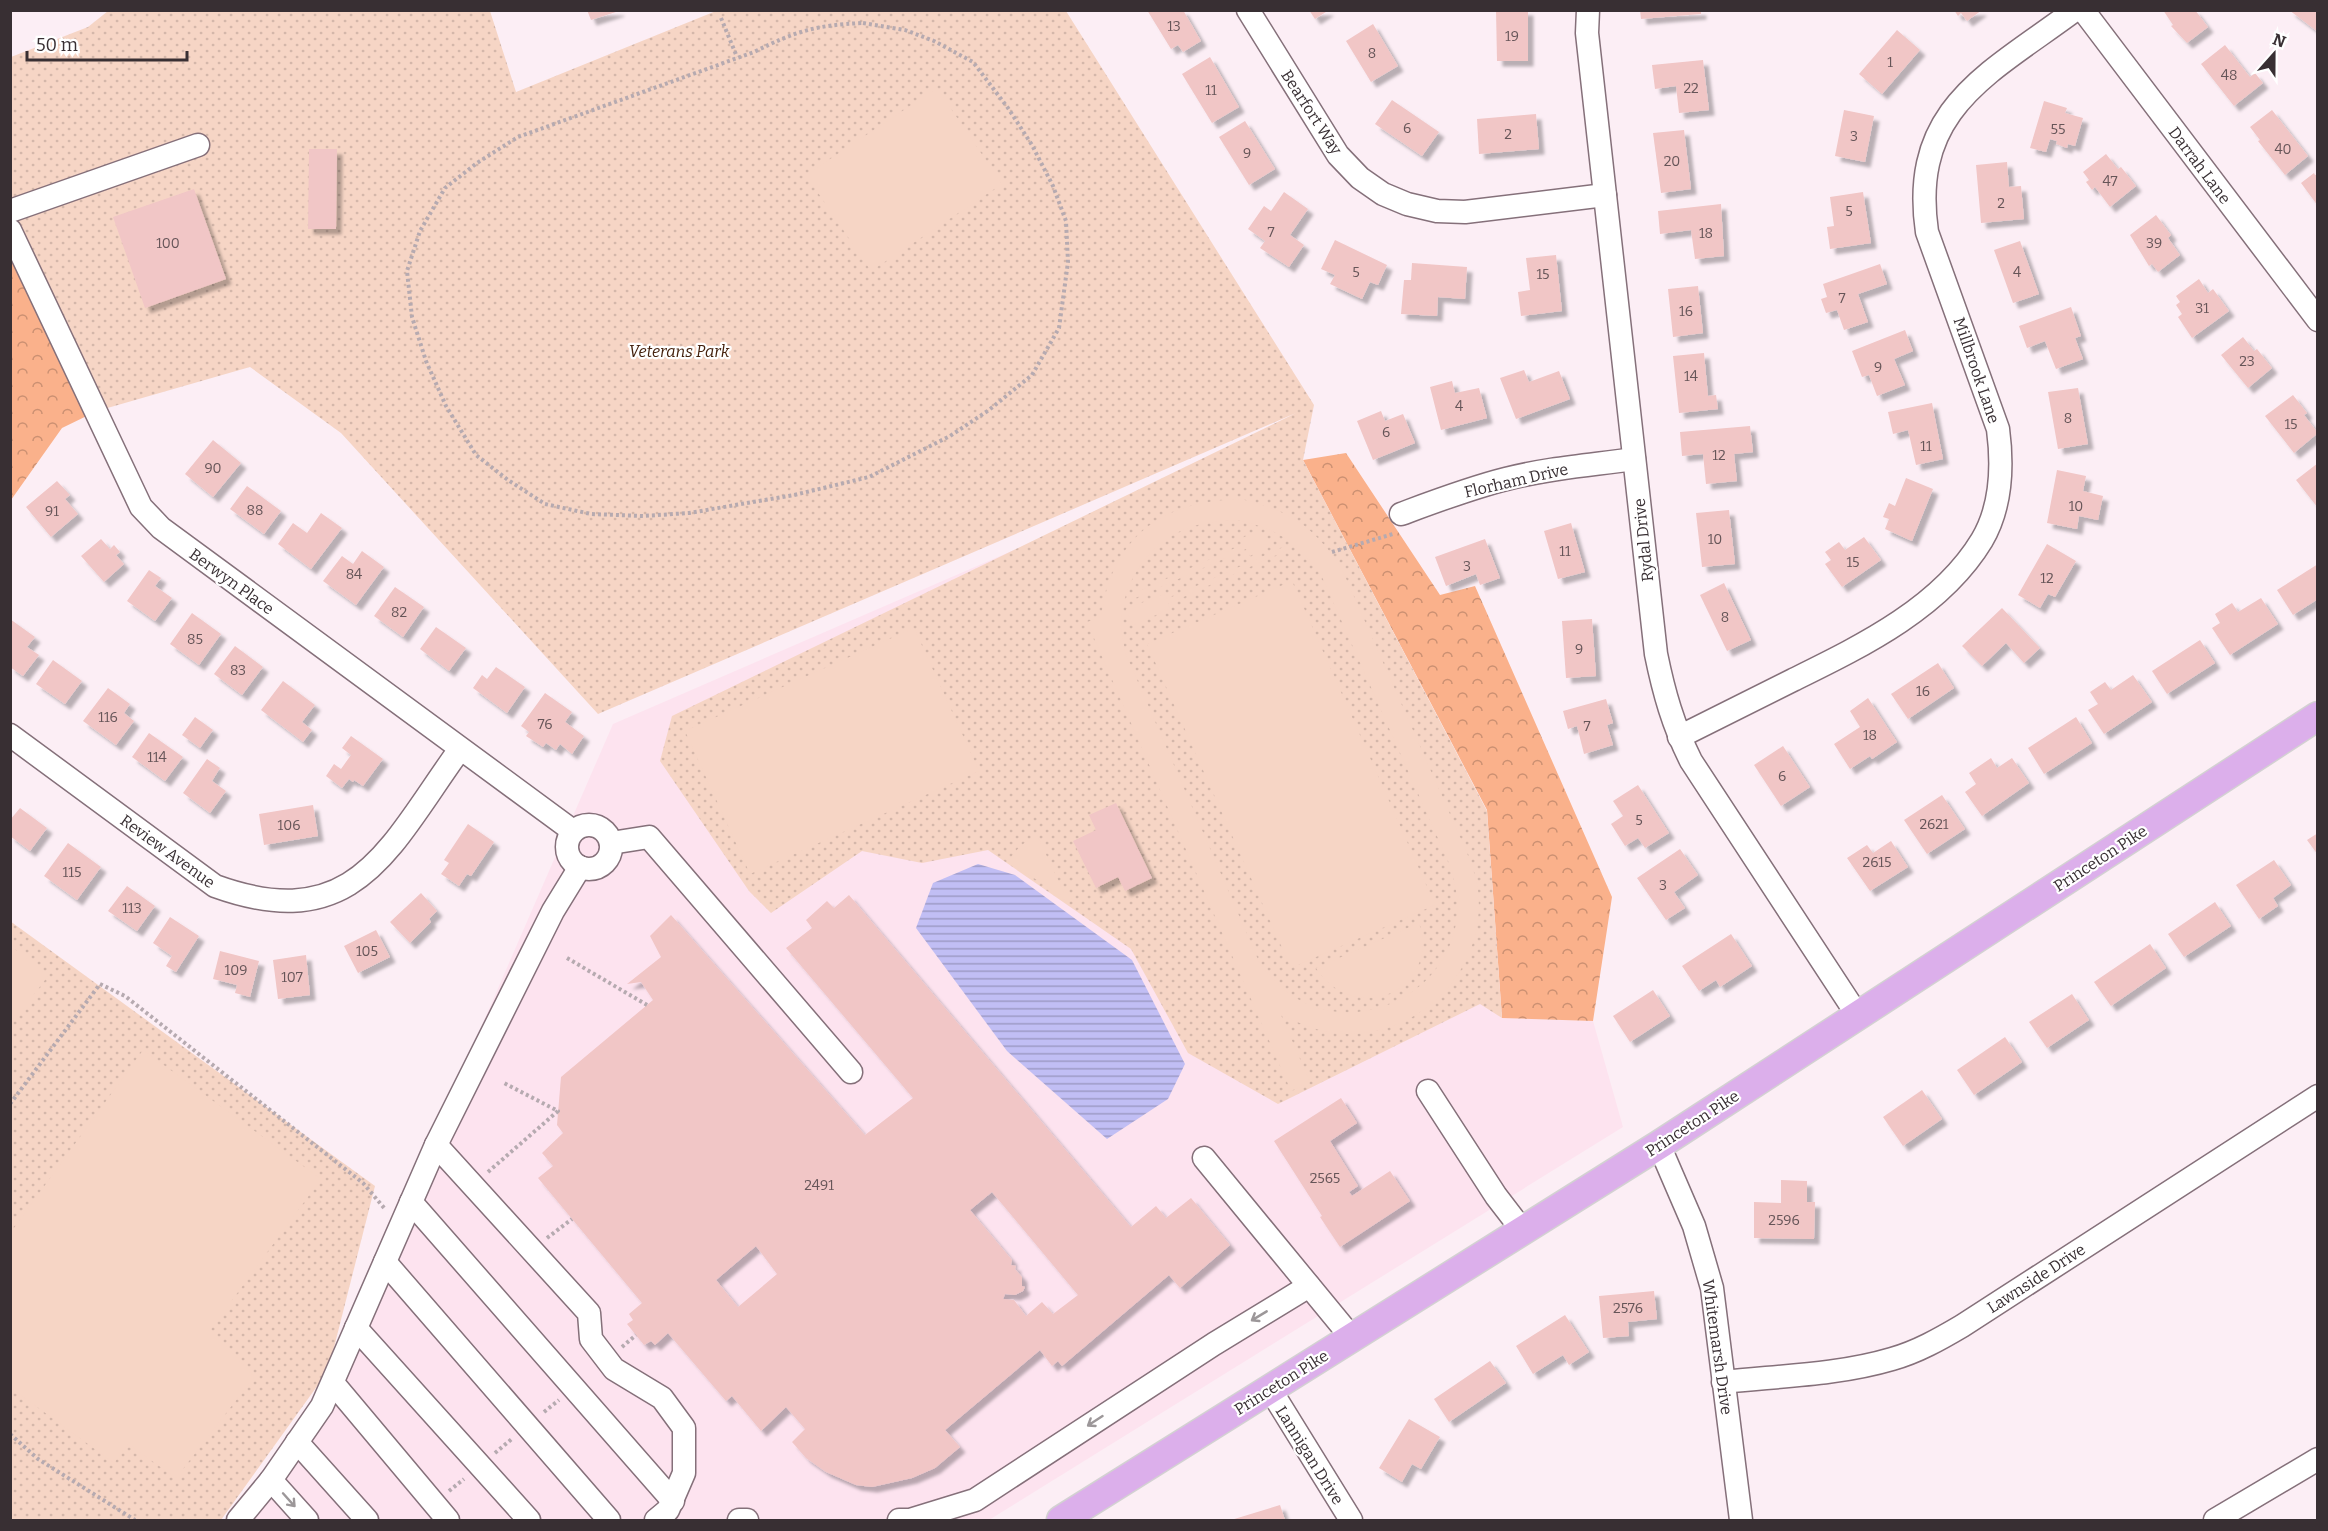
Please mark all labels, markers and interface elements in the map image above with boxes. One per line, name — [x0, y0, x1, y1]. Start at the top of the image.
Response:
house number: 13 — [1167, 18, 1181, 35]
scale bar — [27, 24, 188, 62]
north arrow — [2244, 24, 2304, 84]
house number: 19 — [1505, 28, 1519, 45]
text: N — [2270, 29, 2288, 52]
text: 50 m — [36, 34, 78, 56]
house number: 8 — [1368, 45, 1376, 62]
house number: 1 — [1887, 54, 1893, 71]
street label: Bearfort Way — [1277, 66, 1346, 159]
house number: 48 — [2221, 67, 2237, 84]
house number: 22 — [1683, 80, 1699, 97]
house number: 11 — [1205, 82, 1217, 99]
house number: 6 — [1403, 120, 1411, 137]
house number: 55 — [2051, 121, 2065, 138]
street label: Darrah Lane — [2164, 123, 2235, 208]
house number: 2 — [1504, 126, 1512, 143]
house number: 3 — [1850, 128, 1858, 145]
house number: 40 — [2274, 141, 2292, 158]
house number: 9 — [1243, 145, 1251, 162]
house number: 20 — [1664, 153, 1680, 170]
house number: 47 — [2102, 173, 2118, 190]
house number: 2 — [1997, 195, 2005, 212]
house number: 5 — [1845, 203, 1853, 220]
house number: 7 — [1267, 224, 1275, 241]
house number: 18 — [1699, 225, 1713, 242]
house number: 100 — [156, 235, 180, 252]
house number: 39 — [2146, 235, 2162, 252]
house number: 5 — [1352, 264, 1360, 281]
house number: 4 — [2013, 264, 2021, 281]
house number: 15 — [1536, 266, 1550, 283]
house number: 7 — [1838, 290, 1846, 307]
house number: 31 — [2195, 300, 2209, 317]
house number: 16 — [1679, 303, 1693, 320]
street label: Millbrook Lane — [1949, 315, 2004, 426]
park label: Veterans Park — [629, 342, 730, 361]
house number: 23 — [2239, 353, 2255, 370]
house number: 9 — [1874, 359, 1882, 376]
house number: 14 — [1684, 368, 1698, 385]
house number: 4 — [1455, 398, 1463, 415]
house number: 8 — [2064, 410, 2072, 427]
house number: 15 — [2284, 416, 2298, 433]
house number: 6 — [1382, 424, 1390, 441]
house number: 11 — [1920, 438, 1932, 455]
house number: 12 — [1712, 447, 1726, 464]
street label: Florham Drive — [1462, 459, 1570, 502]
house number: 90 — [204, 460, 222, 477]
street label: Rydal Drive — [1630, 497, 1657, 582]
house number: 10 — [2069, 498, 2083, 515]
house number: 88 — [247, 502, 263, 519]
house number: 91 — [45, 503, 59, 520]
house number: 10 — [1708, 531, 1722, 548]
house number: 11 — [1559, 543, 1571, 560]
street label: Berwyn Place — [186, 544, 278, 618]
house number: 15 — [1846, 554, 1860, 571]
house number: 3 — [1463, 558, 1471, 575]
house number: 84 — [346, 566, 362, 583]
house number: 12 — [2040, 570, 2054, 587]
house number: 82 — [391, 604, 407, 621]
house number: 8 — [1721, 609, 1729, 626]
house number: 85 — [187, 631, 203, 648]
house number: 9 — [1575, 641, 1583, 658]
house number: 83 — [230, 662, 246, 679]
house number: 16 — [1916, 683, 1930, 700]
house number: 116 — [98, 709, 118, 726]
house number: 76 — [537, 716, 553, 733]
house number: 7 — [1583, 718, 1591, 735]
house number: 18 — [1863, 727, 1877, 744]
house number: 114 — [147, 749, 167, 766]
house number: 6 — [1778, 768, 1786, 785]
street label: Review Avenue — [117, 811, 219, 892]
house number: 5 — [1635, 812, 1643, 829]
house number: 2621 — [1920, 816, 1949, 833]
house number: 106 — [278, 817, 300, 834]
street label: Princeton Pike — [2050, 821, 2150, 896]
house number: 2615 — [1863, 854, 1891, 871]
house number: 115 — [63, 864, 81, 881]
house number: 3 — [1659, 877, 1667, 894]
house number: 113 — [122, 900, 142, 917]
house number: 105 — [356, 943, 378, 960]
house number: 109 — [225, 962, 247, 979]
house number: 107 — [281, 969, 303, 986]
street label: Princeton Pike — [1642, 1086, 1742, 1161]
house number: 2565 — [1310, 1170, 1340, 1187]
house number: 2491 — [804, 1177, 834, 1194]
house number: 2596 — [1768, 1212, 1800, 1229]
street label: Lawnside Drive — [1984, 1240, 2089, 1317]
street label: Whitemarsh Drive — [1699, 1278, 1736, 1416]
house number: 2576 — [1613, 1300, 1643, 1317]
one-way arrow — [1251, 1311, 1268, 1323]
street label: Princeton Pike — [1231, 1346, 1332, 1419]
street label: Lannigan Drive — [1272, 1402, 1347, 1508]
one-way arrow — [1087, 1416, 1104, 1428]
one-way arrow — [282, 1492, 296, 1507]

